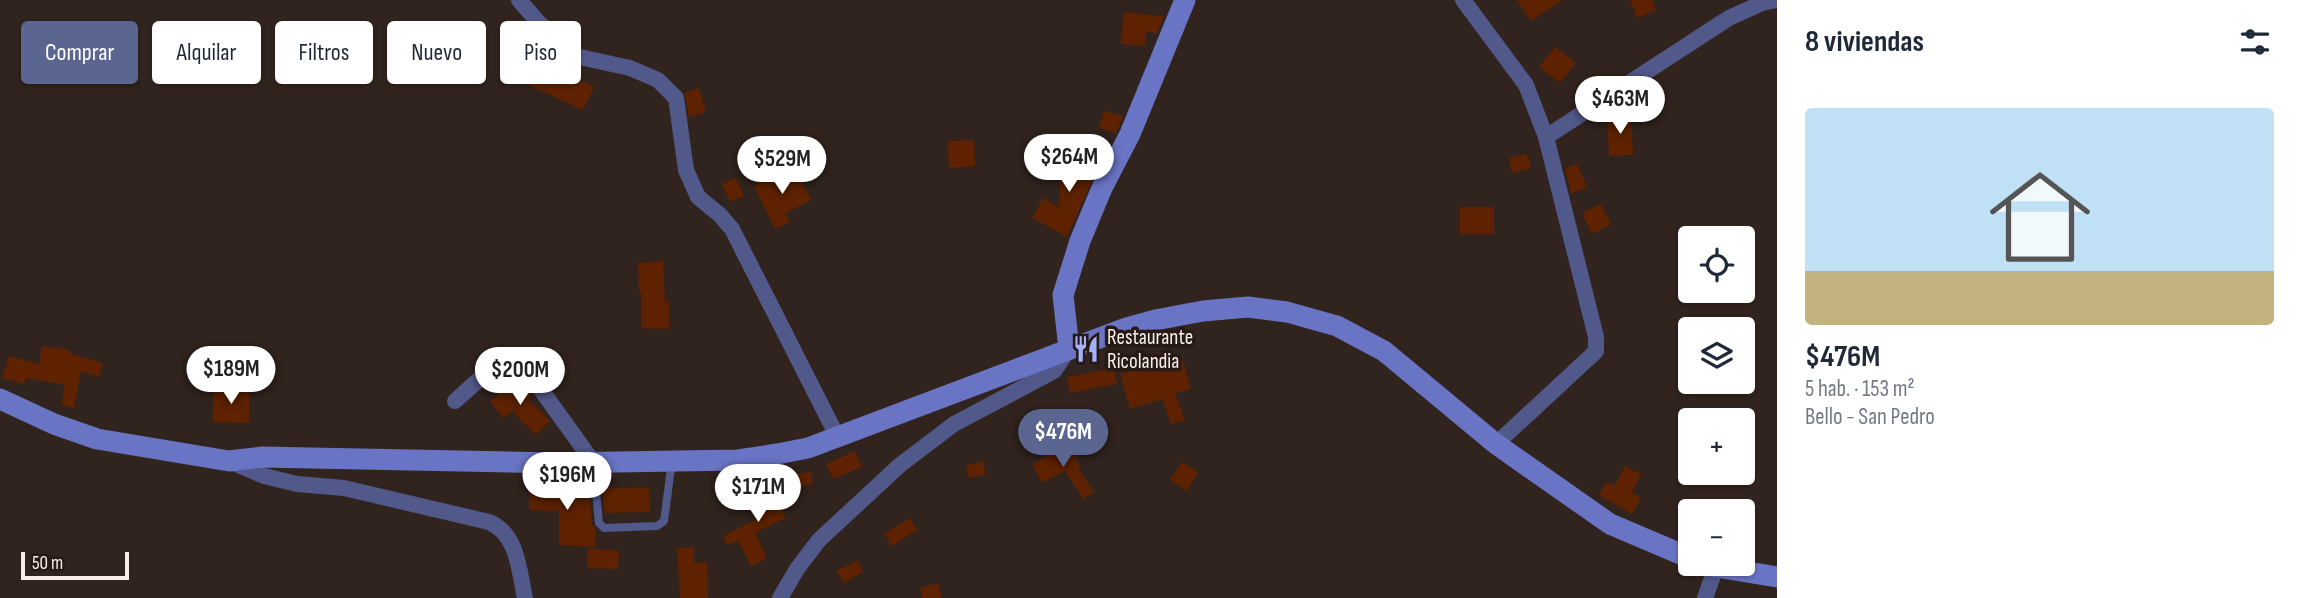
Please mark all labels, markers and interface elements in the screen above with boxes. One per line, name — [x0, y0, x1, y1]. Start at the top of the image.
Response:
chip: Comprar — [21, 21, 138, 84]
chip: Alquilar — [152, 21, 261, 84]
chip: Filtros — [275, 21, 373, 84]
chip: Nuevo — [387, 21, 486, 84]
chip: Piso — [500, 21, 581, 84]
icon: filters — [2236, 23, 2274, 61]
text: 8 viviendas — [1805, 24, 1924, 60]
pin: $463M — [1571, 76, 1669, 136]
text: $463M — [1591, 85, 1649, 113]
pin: $264M — [1020, 134, 1118, 194]
pin: $529M — [733, 136, 831, 196]
text: $264M — [1040, 143, 1098, 171]
text: $529M — [753, 145, 811, 173]
icon: home — [1977, 154, 2103, 280]
map controls — [1678, 226, 1755, 576]
button: locate — [1678, 226, 1755, 303]
button: layers — [1678, 317, 1755, 394]
place label: Restaurante Ricolandia — [1107, 325, 1193, 374]
restaurant icon: Restaurante Ricolandia — [1071, 334, 1101, 364]
text: $476M — [1805, 339, 1880, 375]
pin: $189M — [182, 346, 280, 406]
pin: $200M — [471, 348, 569, 407]
text: $189M — [202, 355, 260, 383]
text: $200M — [491, 356, 549, 384]
text: 5 hab. · 153 m² — [1805, 375, 1915, 403]
text: Bello - San Pedro — [1805, 403, 1935, 431]
button: + — [1678, 408, 1755, 485]
pin: $476M — [1014, 410, 1112, 469]
text: $476M — [1034, 418, 1092, 446]
pin: $196M — [518, 452, 616, 512]
text: $196M — [538, 461, 596, 489]
pin: $171M — [709, 464, 807, 524]
text: $171M — [731, 473, 785, 501]
button: − — [1678, 499, 1755, 576]
scale bar — [21, 549, 130, 581]
text: 50 m — [32, 552, 63, 575]

